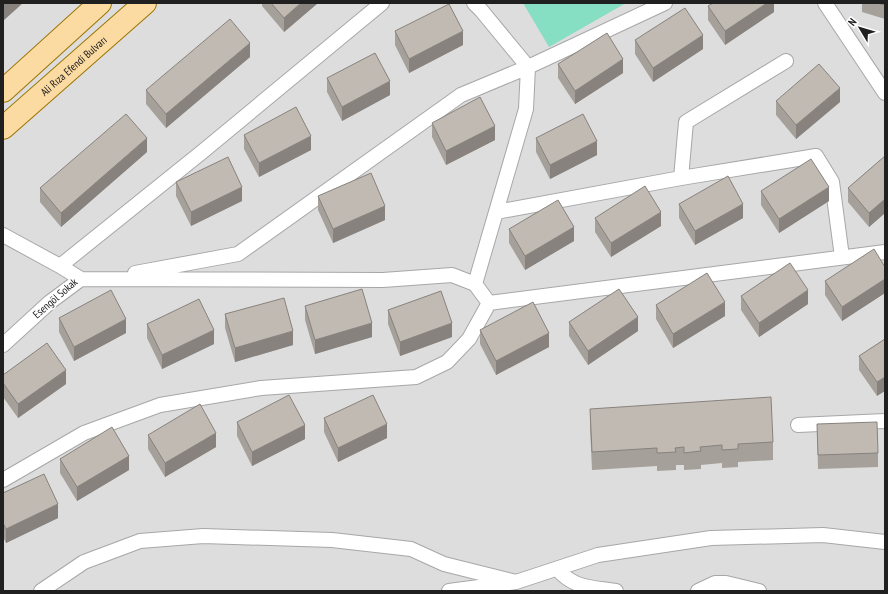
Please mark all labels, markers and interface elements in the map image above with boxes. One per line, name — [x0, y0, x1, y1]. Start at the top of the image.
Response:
north arrow — [840, 8, 880, 48]
text: N — [845, 15, 859, 28]
street label: Ali Rıza Efendi Bulvarı — [37, 33, 110, 99]
street label: Esengöl Sokak — [30, 274, 81, 321]

